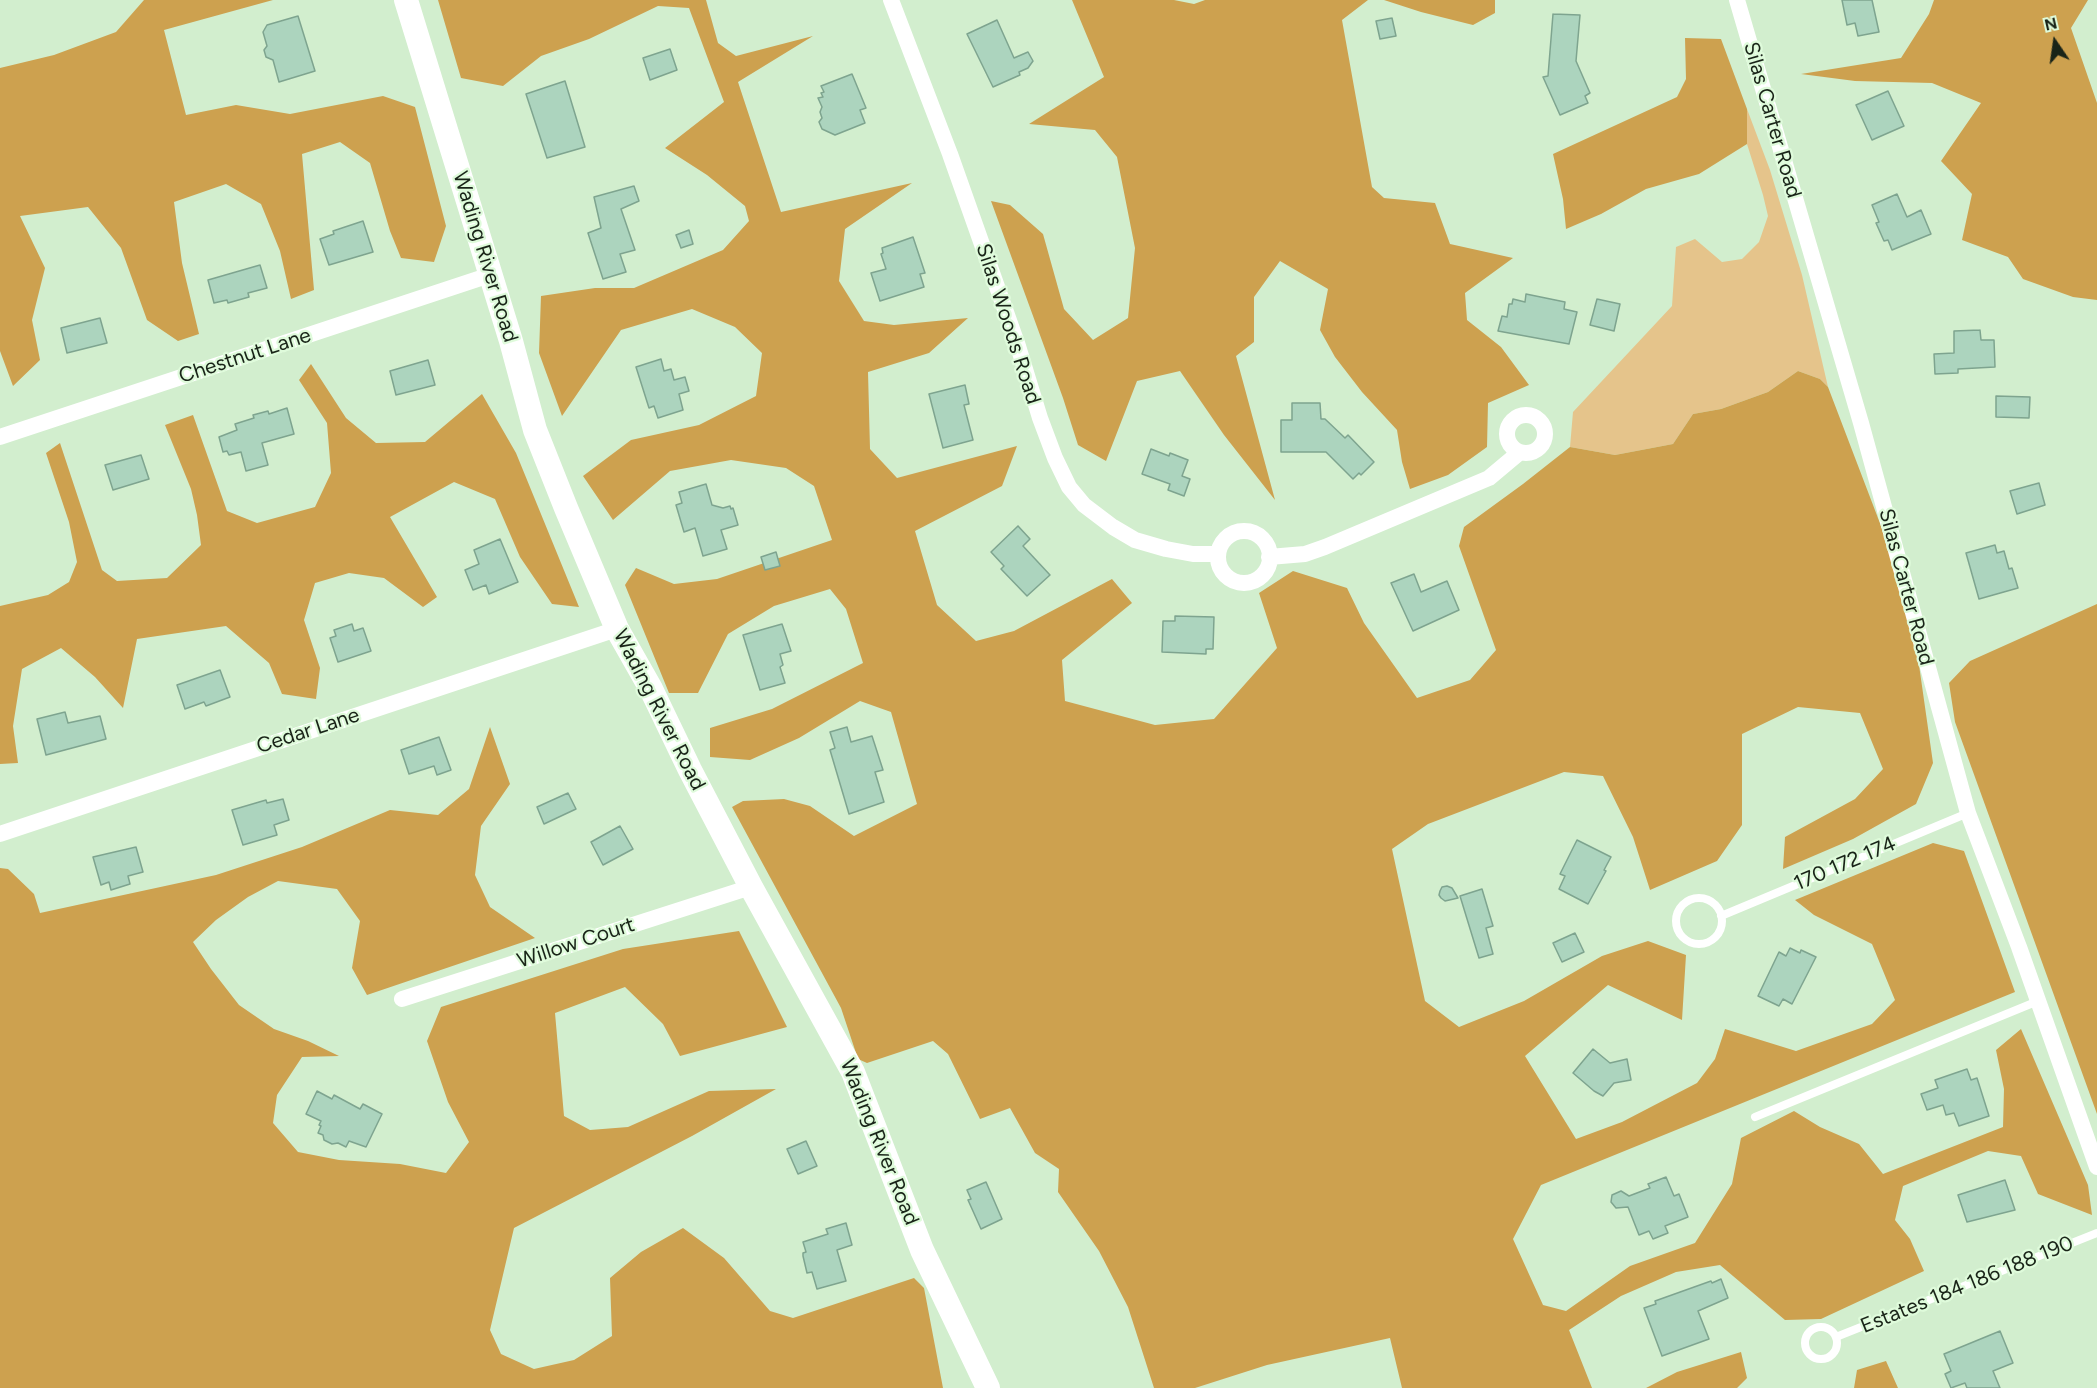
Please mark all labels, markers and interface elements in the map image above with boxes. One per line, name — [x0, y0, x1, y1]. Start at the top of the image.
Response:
north arrow — [2025, 12, 2085, 72]
text: N — [2043, 13, 2059, 35]
street label: Silas Carter Road — [1738, 39, 1806, 201]
street label: Wading River Road — [447, 169, 523, 345]
street label: Silas Woods Road — [970, 241, 1046, 407]
street label: Chestnut Lane — [176, 323, 314, 389]
street label: Silas Carter Road — [1873, 506, 1939, 668]
street label: Wading River Road — [608, 625, 710, 795]
street label: Cedar Lane — [253, 703, 363, 759]
street label: 170 172 174 — [1790, 831, 1900, 897]
street label: Willow Court — [514, 912, 638, 974]
street label: Wading River Road — [834, 1055, 924, 1229]
street label: Estates 184 186 188 190 — [1857, 1231, 2077, 1339]

